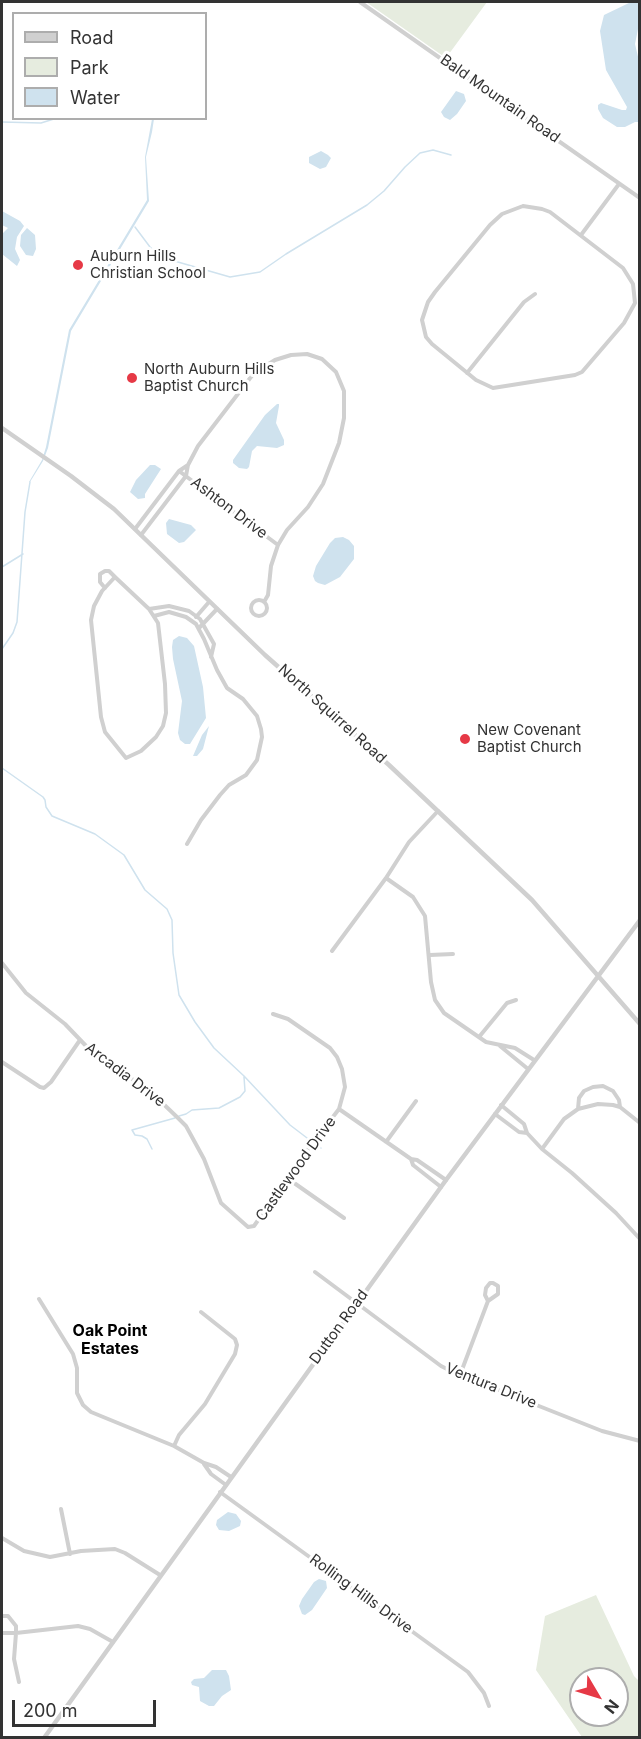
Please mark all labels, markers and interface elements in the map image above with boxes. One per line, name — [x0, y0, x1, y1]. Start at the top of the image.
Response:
legend — [12, 12, 207, 120]
text: Road — [70, 27, 113, 48]
street label: Bald Mountain Road — [437, 51, 563, 147]
text: Park — [70, 57, 109, 78]
text: Water — [70, 87, 120, 108]
place label: Auburn Hills Christian School — [90, 247, 206, 282]
marker: Auburn Hills Christian School — [71, 258, 85, 272]
place label: North Auburn Hills Baptist Church — [144, 360, 274, 395]
marker: North Auburn Hills Baptist Church — [125, 371, 139, 385]
street label: Ashton Drive — [187, 473, 271, 543]
street label: North Squirrel Road — [274, 661, 390, 767]
place label: New Covenant Baptist Church — [477, 721, 582, 756]
marker: New Covenant Baptist Church — [458, 732, 472, 746]
street label: Arcadia Drive — [81, 1039, 169, 1111]
street label: Castlewood Drive — [252, 1113, 340, 1225]
street label: Dutton Road — [306, 1286, 372, 1368]
district label: Oak Point Estates — [73, 1321, 147, 1359]
street label: Ventura Drive — [443, 1360, 539, 1412]
street label: Rolling Hills Drive — [306, 1551, 416, 1637]
north arrow — [569, 1667, 629, 1727]
scale bar — [15, 1688, 159, 1726]
text: N — [600, 1696, 623, 1718]
text: 200 m — [23, 1700, 78, 1721]

